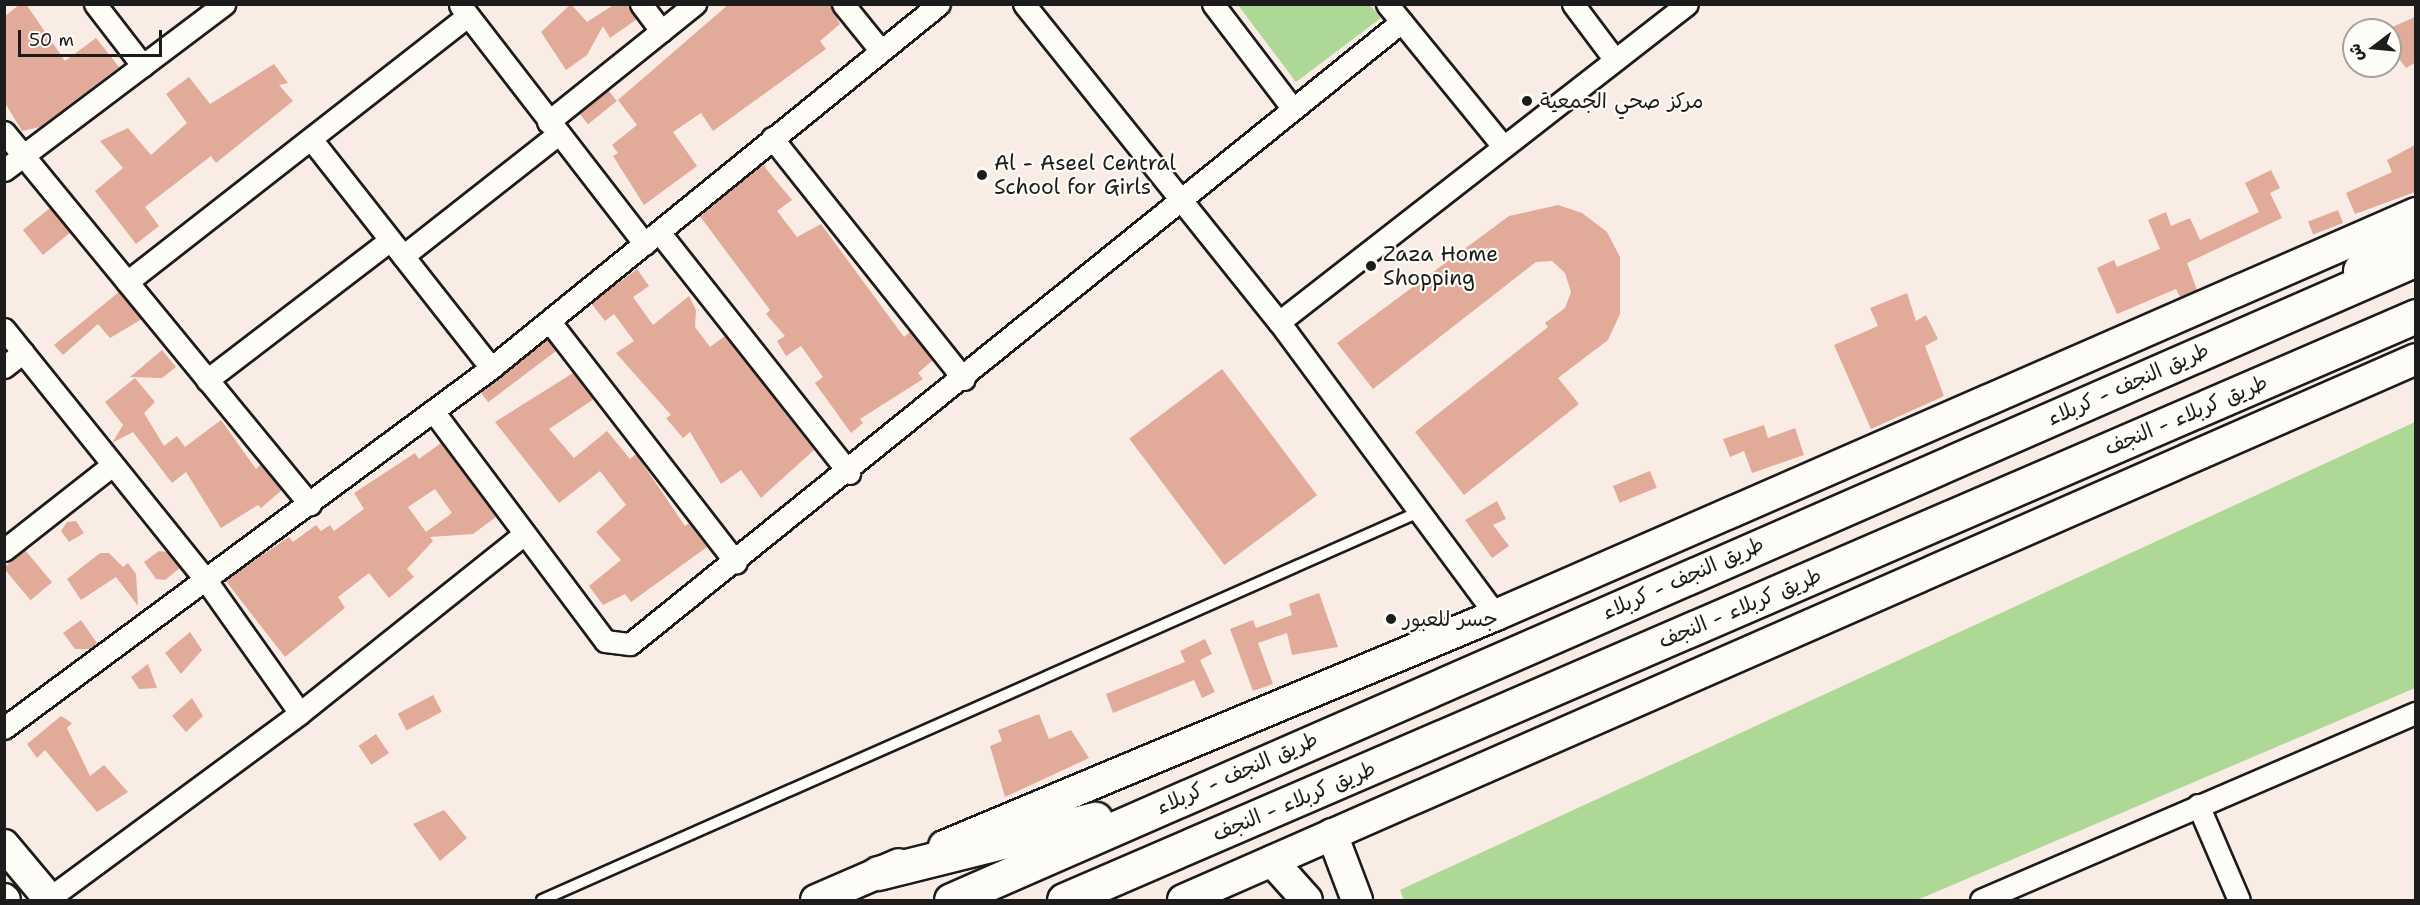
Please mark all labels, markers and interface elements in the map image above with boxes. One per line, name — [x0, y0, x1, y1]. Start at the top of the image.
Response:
scale bar — [21, 18, 165, 56]
north arrow — [2342, 18, 2402, 78]
text: 50 m — [29, 28, 74, 52]
text: ش — [2344, 41, 2369, 64]
place label: مركز صحي الجمعية — [1540, 88, 1704, 114]
marker: مركز صحي الجمعية — [1518, 92, 1536, 110]
place label: Al - Aseel Central School for Girls — [994, 150, 1176, 200]
marker: Al - Aseel Central School for Girls — [975, 168, 989, 182]
place label: Zaza Home Shopping — [1383, 241, 1498, 291]
marker: Zaza Home Shopping — [1364, 259, 1378, 273]
street label: طريق النجف - کربلاء — [2043, 337, 2213, 431]
street label: طريق کربلاء - النجف — [2101, 369, 2271, 461]
street label: طريق النجف - کربلاء — [1598, 531, 1768, 625]
street label: طريق کربلاء - النجف — [1655, 562, 1825, 654]
place label: جسر للعبور — [1403, 606, 1498, 632]
marker: جسر للعبور — [1384, 612, 1398, 626]
street label: طريق النجف - کربلاء — [1152, 726, 1322, 820]
street label: طريق کربلاء - النجف — [1209, 755, 1379, 847]

